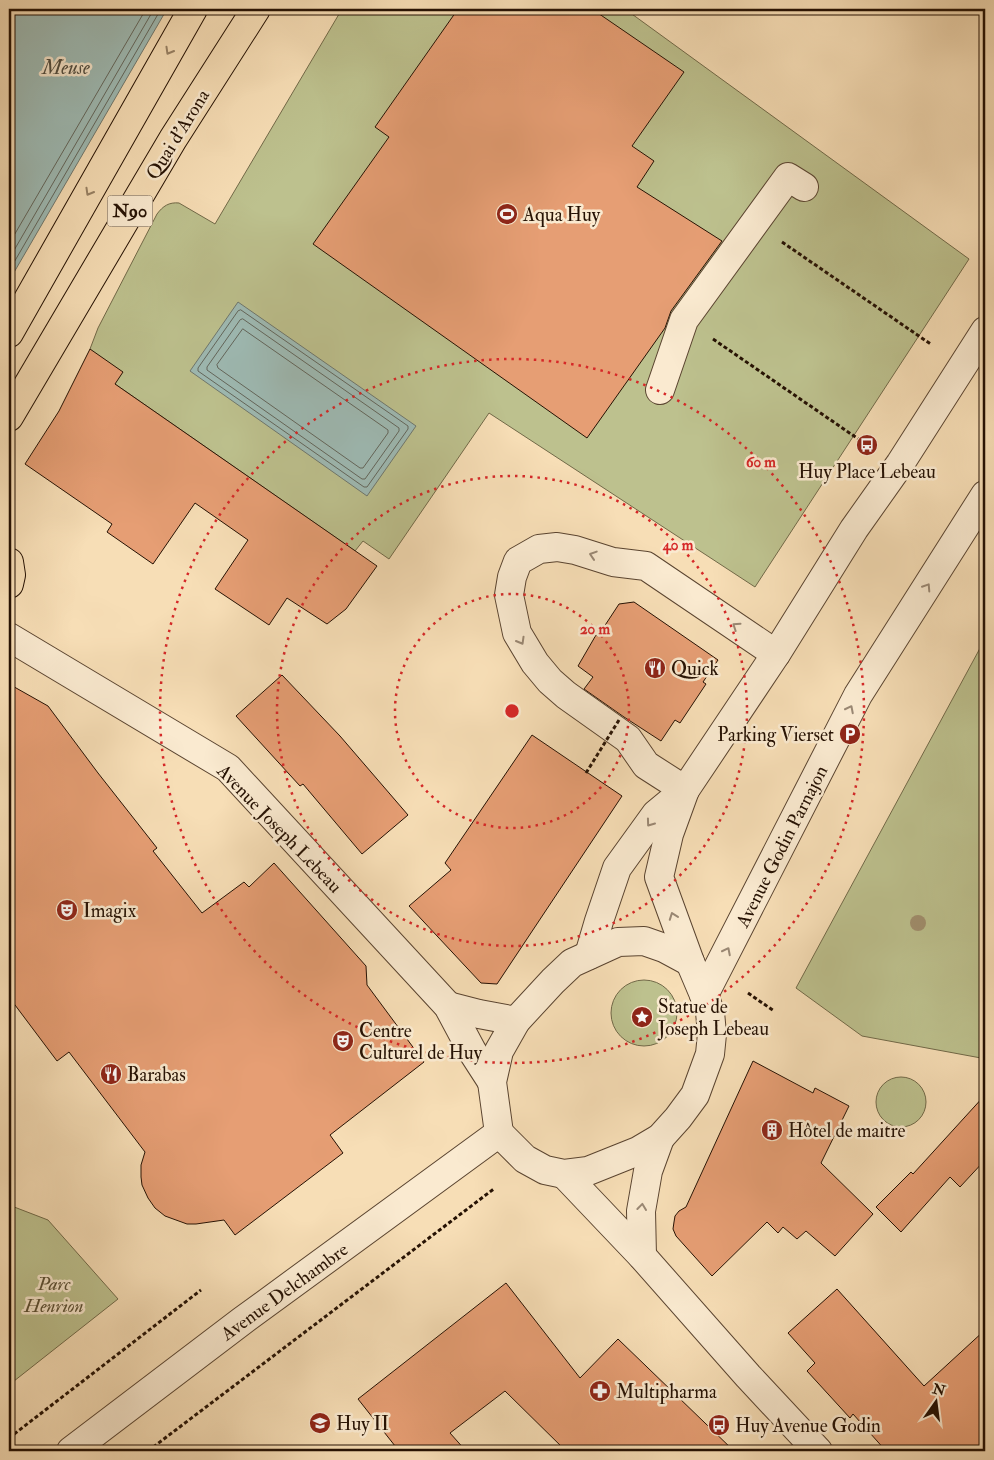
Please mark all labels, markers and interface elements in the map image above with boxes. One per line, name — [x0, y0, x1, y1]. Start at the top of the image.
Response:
one-way arrow — [165, 46, 175, 55]
water label: Meuse — [41, 55, 90, 80]
street label: Quai d'Arona — [141, 85, 215, 184]
one-way arrow — [85, 187, 95, 196]
road number: N90 — [108, 196, 152, 227]
sports icon: Aqua Huy — [495, 202, 519, 226]
place label: Aqua Huy — [522, 203, 601, 227]
bus stop icon: Huy Place Lebeau — [855, 433, 879, 457]
text: 60 m — [746, 453, 776, 472]
place label: Huy Place Lebeau — [798, 460, 936, 484]
text: 40 m — [662, 536, 694, 555]
one-way arrow — [589, 551, 598, 561]
one-way arrow — [921, 583, 930, 593]
text: 20 m — [580, 620, 610, 639]
one-way arrow — [732, 623, 742, 632]
one-way arrow — [515, 635, 525, 644]
restaurant icon: Quick — [643, 656, 667, 680]
place label: Quick — [671, 657, 719, 681]
centre of rings — [503, 702, 521, 720]
one-way arrow — [844, 706, 854, 715]
parking icon: Parking Vierset — [838, 722, 862, 746]
place label: Parking Vierset — [717, 723, 834, 747]
street label: Avenue Joseph Lebeau — [210, 758, 347, 899]
street label: Avenue Godin Parnajon — [730, 761, 833, 932]
one-way arrow — [647, 817, 655, 826]
theatre icon: Imagix — [55, 898, 79, 922]
place label: Imagix — [83, 899, 137, 923]
one-way arrow — [669, 913, 679, 921]
one-way arrow — [721, 948, 731, 957]
place label: Statue de Joseph Lebeau — [657, 995, 769, 1042]
place icon: Statue de Joseph Lebeau — [630, 1005, 654, 1029]
place label: Centre Culturel de Huy — [359, 1019, 483, 1065]
theatre icon: Centre Culturel de Huy — [331, 1029, 355, 1053]
restaurant icon: Barabas — [99, 1062, 123, 1086]
place label: Barabas — [127, 1063, 186, 1087]
building icon: Hôtel de maitre — [760, 1118, 784, 1142]
place label: Hôtel de maitre — [788, 1119, 905, 1143]
one-way arrow — [636, 1203, 647, 1211]
street label: Avenue Delchambre — [215, 1238, 353, 1347]
park label: Parc Henrion — [23, 1272, 84, 1318]
north arrow — [912, 1378, 962, 1428]
pharmacy icon: Multipharma — [588, 1379, 612, 1403]
place label: Multipharma — [616, 1380, 717, 1405]
text: N — [930, 1380, 948, 1400]
school or university icon: Huy II — [308, 1411, 332, 1435]
place label: Huy II — [336, 1412, 389, 1436]
bus stop icon: Huy Avenue Godin — [707, 1413, 731, 1437]
place label: Huy Avenue Godin — [735, 1414, 881, 1438]

